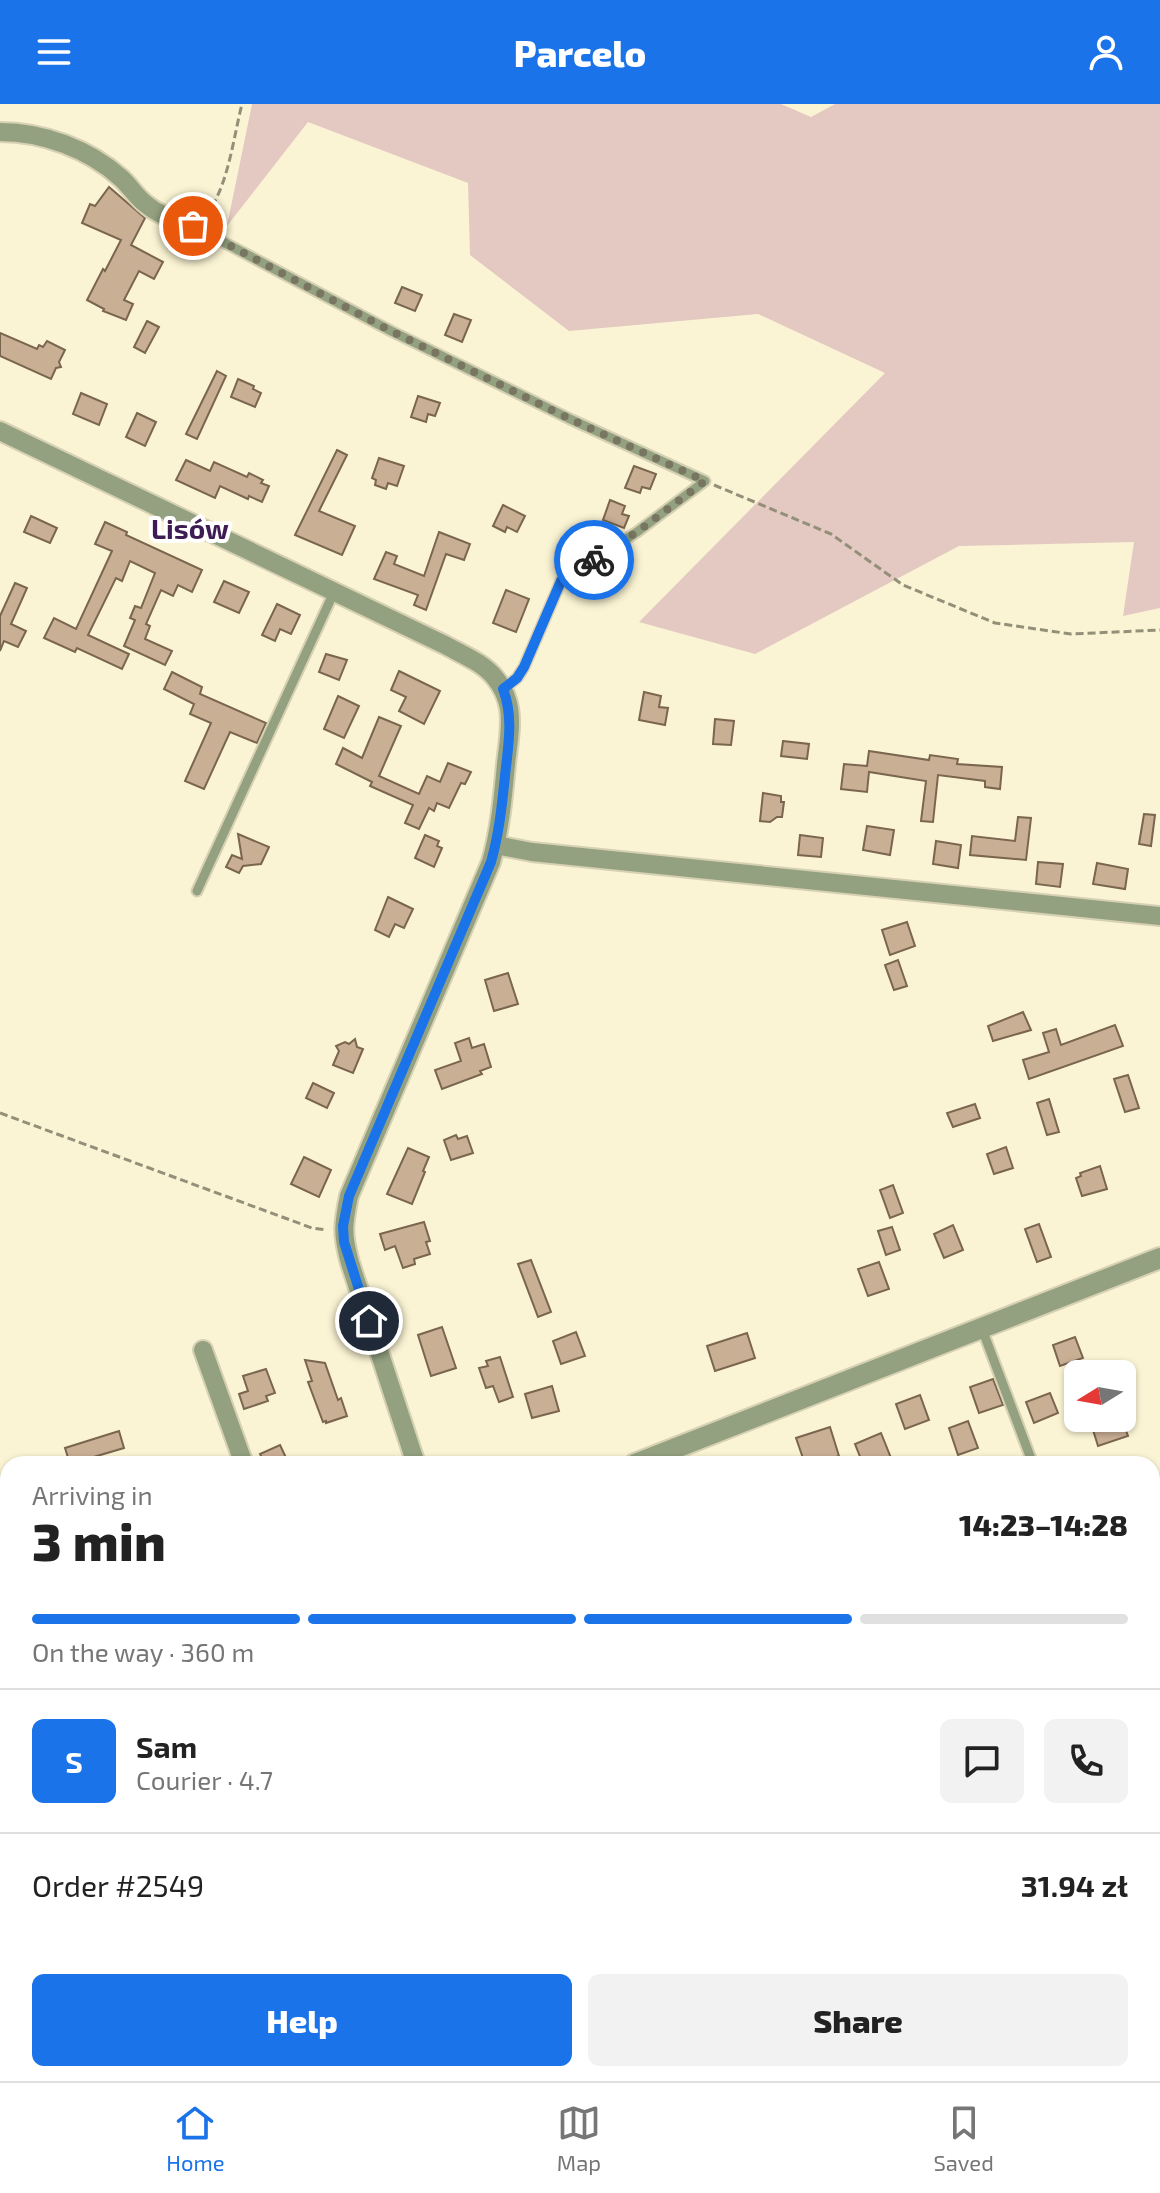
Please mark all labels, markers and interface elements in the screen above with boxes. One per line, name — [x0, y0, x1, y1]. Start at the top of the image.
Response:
icon: menu — [32, 30, 76, 74]
icon: person — [1084, 30, 1128, 74]
text: Parcelo — [514, 31, 646, 74]
pin — [159, 192, 227, 260]
icon: bag — [171, 204, 215, 248]
district label: Lisów — [151, 511, 229, 545]
courier — [554, 520, 634, 600]
icon: bike — [572, 538, 616, 582]
pin — [335, 1287, 403, 1355]
icon: home — [347, 1299, 391, 1343]
north arrow — [1064, 1360, 1136, 1432]
map controls — [1064, 1360, 1136, 1432]
text: Arriving in — [32, 1479, 153, 1510]
text: 14:23–14:28 — [959, 1506, 1128, 1542]
text: 3 min — [32, 1509, 166, 1571]
text: On the way · 360 m — [32, 1636, 254, 1667]
button: chat — [940, 1719, 1024, 1803]
button: phone — [1044, 1719, 1128, 1803]
text: Sam — [136, 1728, 197, 1764]
text: S — [65, 1743, 83, 1779]
text: Courier · 4.7 — [136, 1764, 273, 1795]
text: Order #2549 — [32, 1867, 204, 1903]
text: 31.94 zł — [1021, 1867, 1128, 1903]
button: Help — [32, 1974, 572, 2066]
button: Share — [588, 1974, 1128, 2066]
tab: Home — [166, 2101, 224, 2175]
tab: Map — [557, 2101, 601, 2175]
tab: Saved — [933, 2101, 994, 2175]

